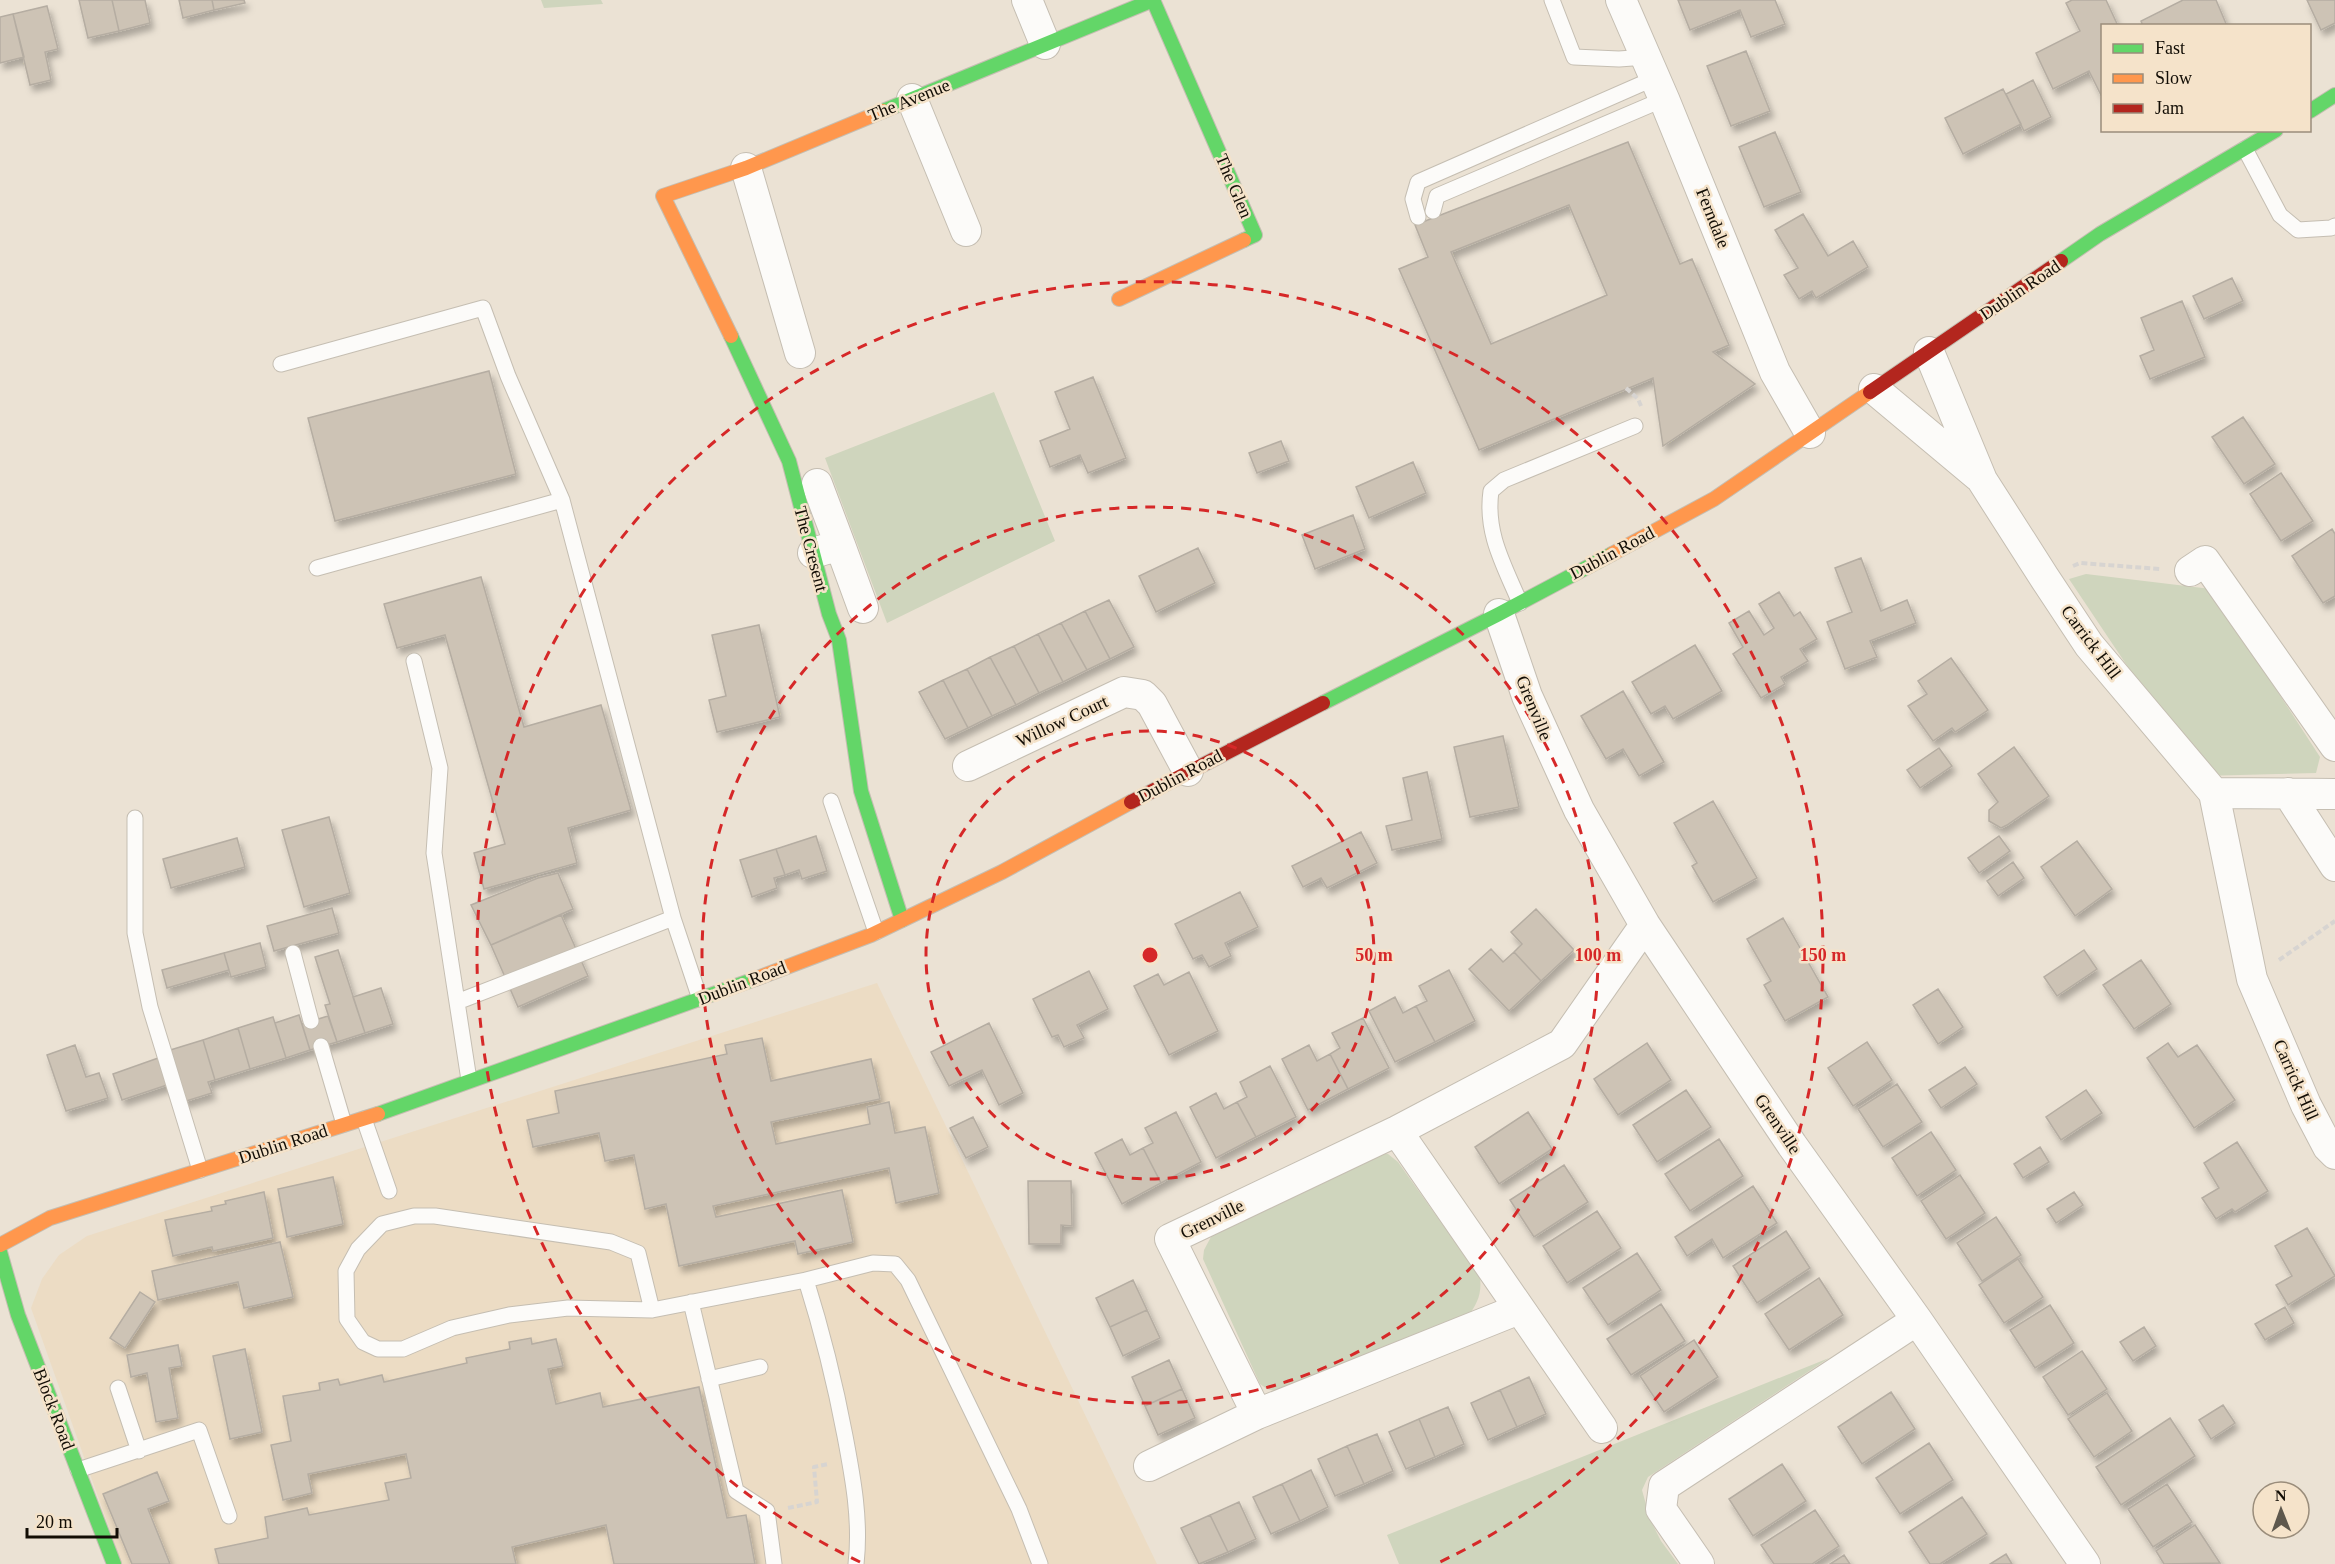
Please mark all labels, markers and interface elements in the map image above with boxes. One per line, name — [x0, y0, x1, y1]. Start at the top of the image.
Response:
legend — [2101, 24, 2311, 132]
text: Fast — [2155, 38, 2185, 58]
text: Slow — [2155, 68, 2192, 88]
street label: The Avenue — [865, 75, 953, 125]
text: Jam — [2155, 98, 2184, 118]
street label: The Glen — [1212, 151, 1256, 221]
street label: Ferndale — [1692, 185, 1734, 251]
street label: Dublin Road — [1976, 256, 2064, 324]
street label: The Cresent — [790, 504, 832, 594]
street label: Dublin Road — [1566, 522, 1658, 584]
street label: Carrick Hill — [2057, 601, 2125, 683]
street label: Grenville — [1512, 673, 1556, 743]
street label: Willow Court — [1013, 691, 1111, 751]
street label: Dublin Road — [1134, 745, 1226, 807]
centre of rings — [1140, 945, 1160, 965]
text: 50 m — [1355, 945, 1393, 965]
text: 100 m — [1575, 945, 1621, 965]
text: 150 m — [1800, 945, 1846, 965]
street label: Dublin Road — [695, 957, 789, 1009]
street label: Carrick Hill — [2269, 1036, 2323, 1124]
street label: Grenville — [1751, 1090, 1805, 1158]
street label: Dublin Road — [236, 1120, 330, 1168]
street label: Grenville — [1177, 1195, 1247, 1243]
street label: Block Road — [29, 1366, 79, 1452]
north arrow — [2251, 1480, 2311, 1540]
text: N — [2275, 1487, 2287, 1504]
scale bar — [27, 1501, 117, 1539]
text: 20 m — [36, 1512, 73, 1532]

